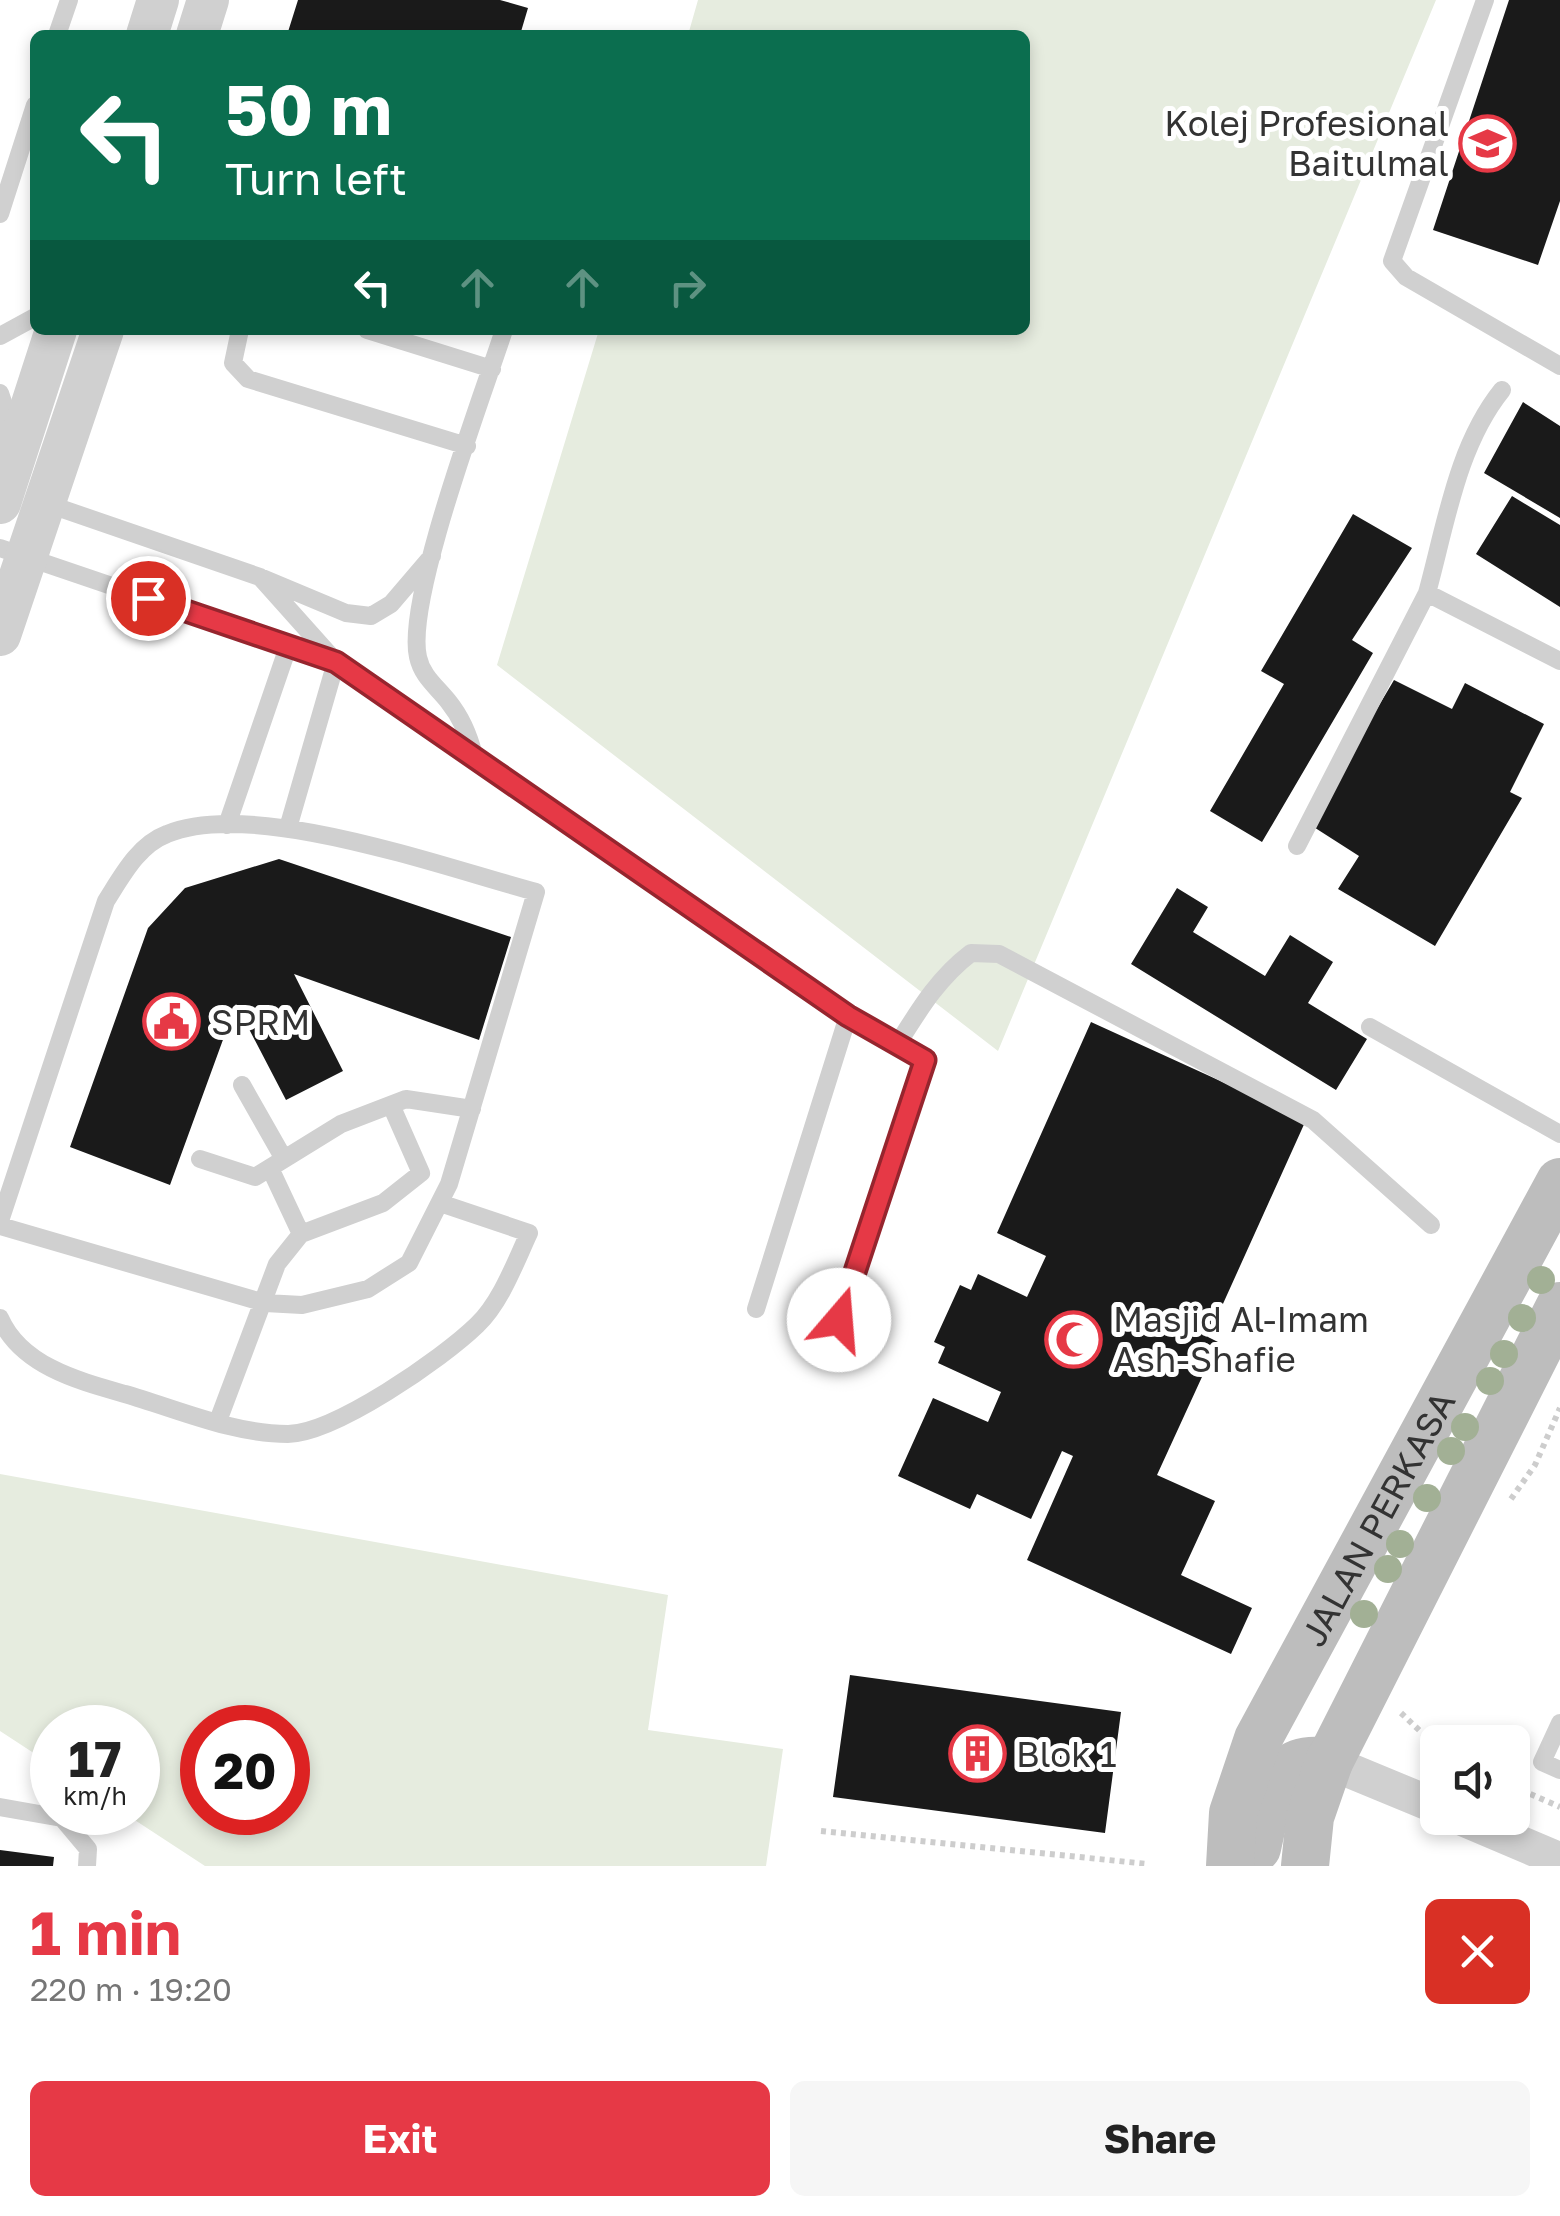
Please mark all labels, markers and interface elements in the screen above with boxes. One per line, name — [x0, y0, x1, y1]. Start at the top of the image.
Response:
text: 50 m — [225, 66, 392, 150]
icon: left — [60, 70, 190, 200]
place label: Kolej Profesional Baitulmal — [1164, 102, 1449, 184]
school or university icon: Kolej Profesional Baitulmal — [1458, 113, 1518, 173]
text: Turn left — [225, 151, 407, 205]
icon: left — [345, 260, 400, 315]
icon: ahead — [450, 260, 505, 315]
icon: ahead — [555, 260, 610, 315]
icon: right — [660, 260, 715, 315]
pin — [106, 556, 191, 641]
icon: arrive — [121, 571, 176, 626]
public building icon: SPRM — [142, 992, 202, 1052]
place label: SPRM — [211, 1001, 310, 1043]
position arrow — [787, 1268, 891, 1372]
place label: Masjid Al-Imam Ash-Shafie — [1113, 1298, 1369, 1380]
mosque icon: Masjid Al-Imam Ash-Shafie — [1044, 1309, 1104, 1369]
street label: JALAN PERKASA — [1292, 1384, 1464, 1653]
speed limit sign: 20 — [180, 1705, 310, 1835]
building icon: Blok 1 — [947, 1724, 1007, 1784]
map controls — [1420, 1725, 1530, 1835]
button: sound — [1420, 1725, 1530, 1835]
text: 17 — [68, 1728, 121, 1788]
place label: Blok 1 — [1016, 1733, 1117, 1775]
text: km/h — [63, 1780, 127, 1811]
text: 1 min — [30, 1896, 181, 1968]
button: close — [1425, 1899, 1530, 2004]
text: 220 m · 19:20 — [30, 1970, 232, 2008]
button: Exit — [30, 2081, 770, 2196]
button: Share — [790, 2081, 1530, 2196]

